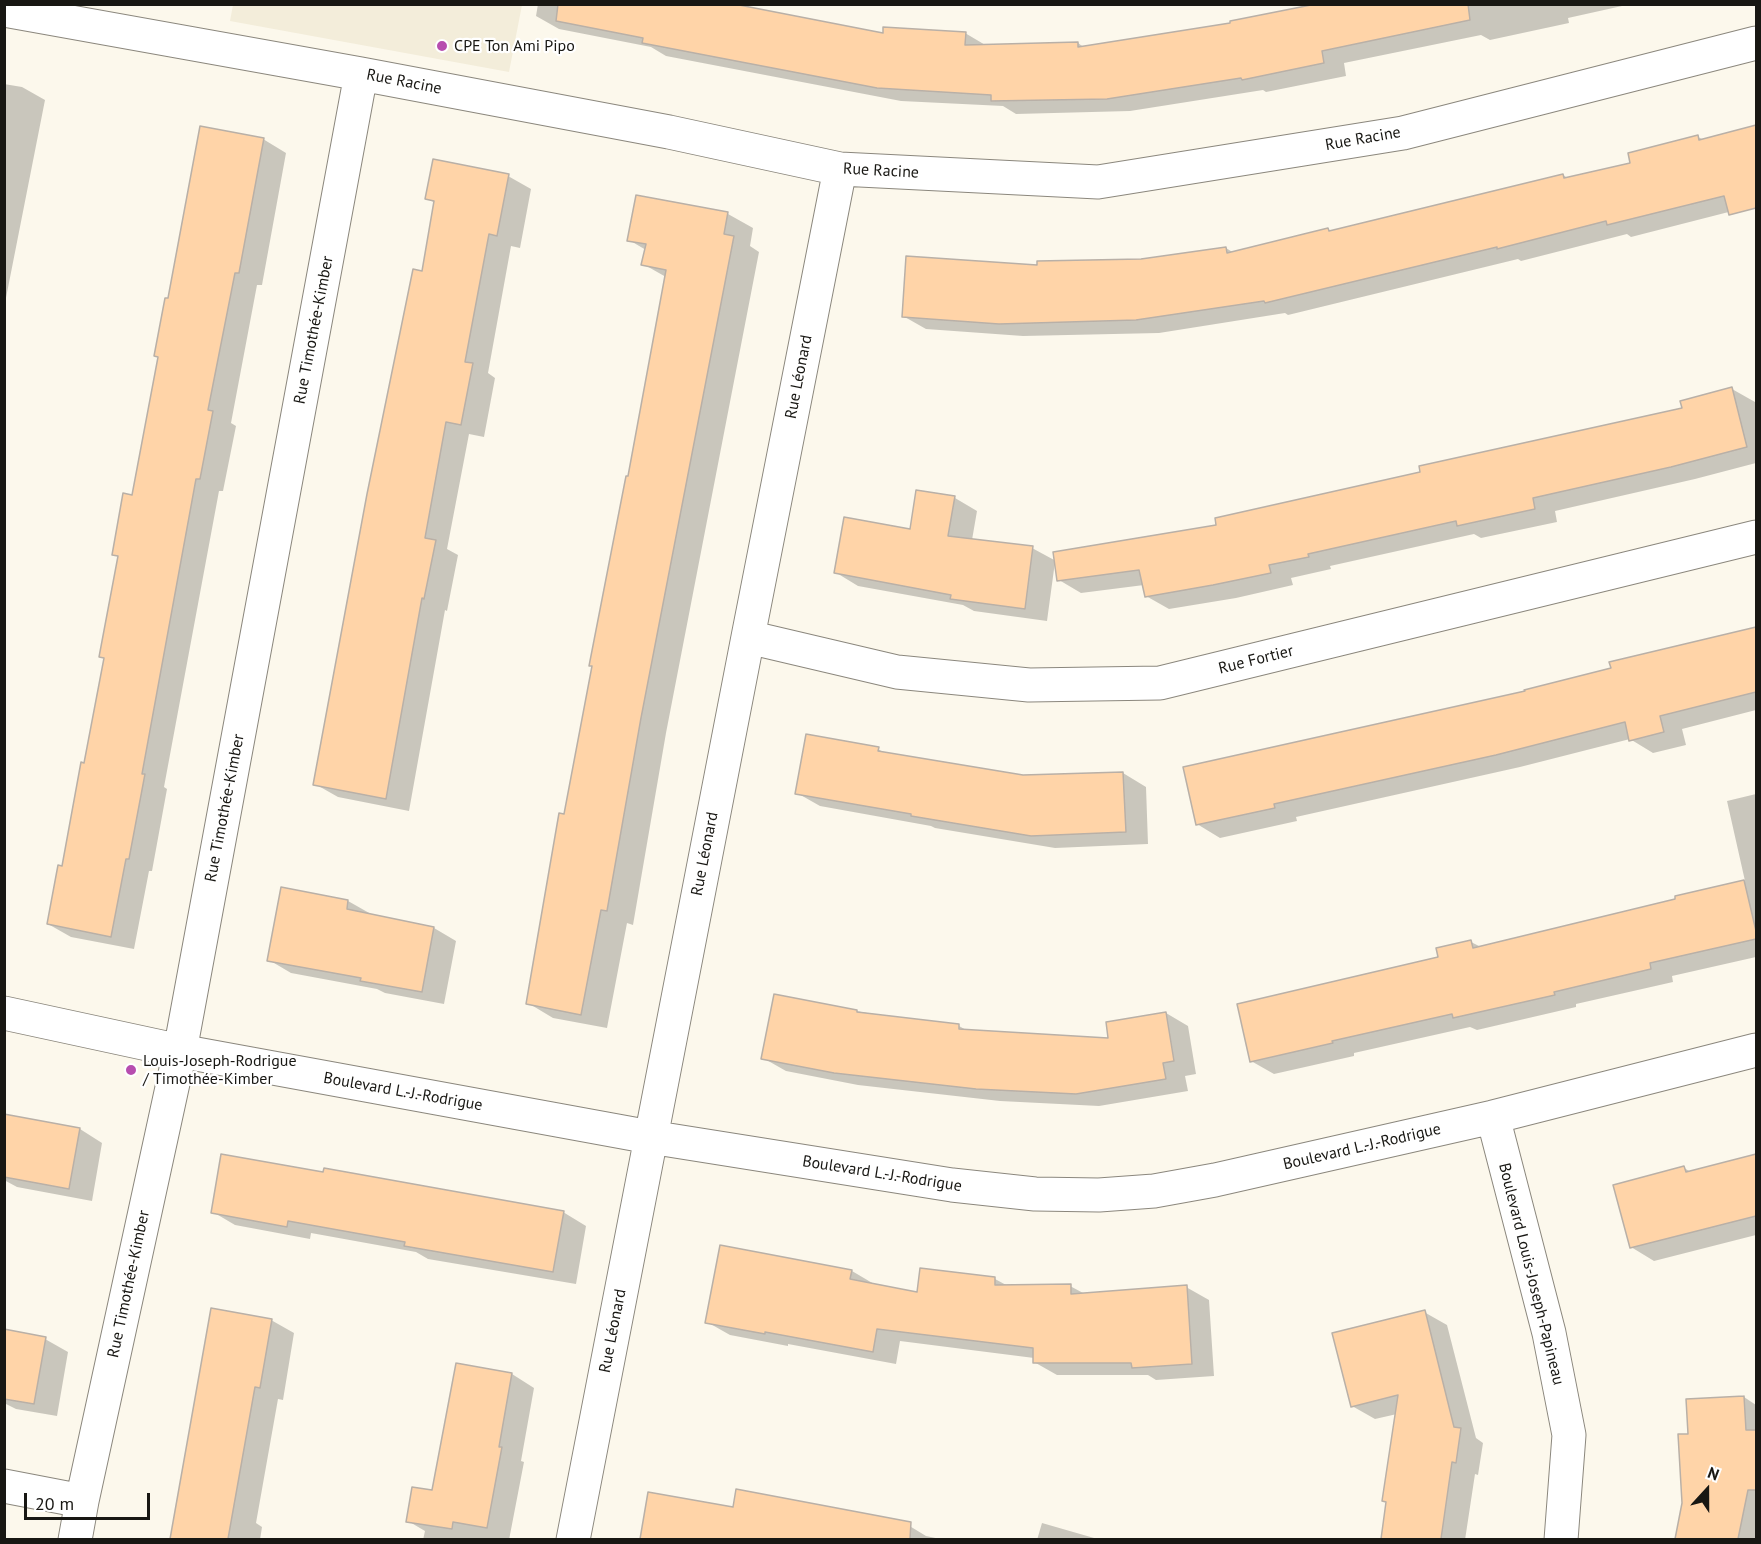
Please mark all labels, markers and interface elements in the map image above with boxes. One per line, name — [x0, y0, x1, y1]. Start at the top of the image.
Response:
place label: CPE Ton Ami Pipo — [454, 36, 575, 56]
marker: CPE Ton Ami Pipo — [435, 39, 449, 53]
street label: Rue Racine — [365, 65, 443, 99]
street label: Rue Racine — [1324, 123, 1402, 155]
street label: Rue Racine — [843, 159, 919, 183]
street label: Rue Timothée-Kimber — [290, 254, 338, 406]
street label: Rue Léonard — [781, 333, 817, 421]
street label: Rue Fortier — [1217, 641, 1295, 679]
street label: Rue Timothée-Kimber — [201, 732, 249, 884]
street label: Rue Léonard — [687, 810, 723, 898]
place label: Louis-Joseph-Rodrigue / Timothée-Kimber — [143, 1051, 297, 1089]
marker: Louis-Joseph-Rodrigue / Timothée-Kimber — [124, 1063, 138, 1077]
street label: Boulevard L.-J.-Rodrigue — [322, 1069, 484, 1115]
street label: Boulevard L.-J.-Rodrigue — [1281, 1120, 1443, 1174]
street label: Boulevard L.-J.-Rodrigue — [801, 1152, 963, 1196]
street label: Boulevard Louis-Joseph-Papineau — [1494, 1161, 1568, 1387]
street label: Rue Timothée-Kimber — [104, 1208, 154, 1360]
street label: Rue Léonard — [595, 1287, 631, 1375]
north arrow — [1677, 1460, 1737, 1520]
text: N — [1705, 1462, 1722, 1484]
scale bar — [27, 1481, 153, 1519]
text: 20 m — [35, 1492, 74, 1515]

